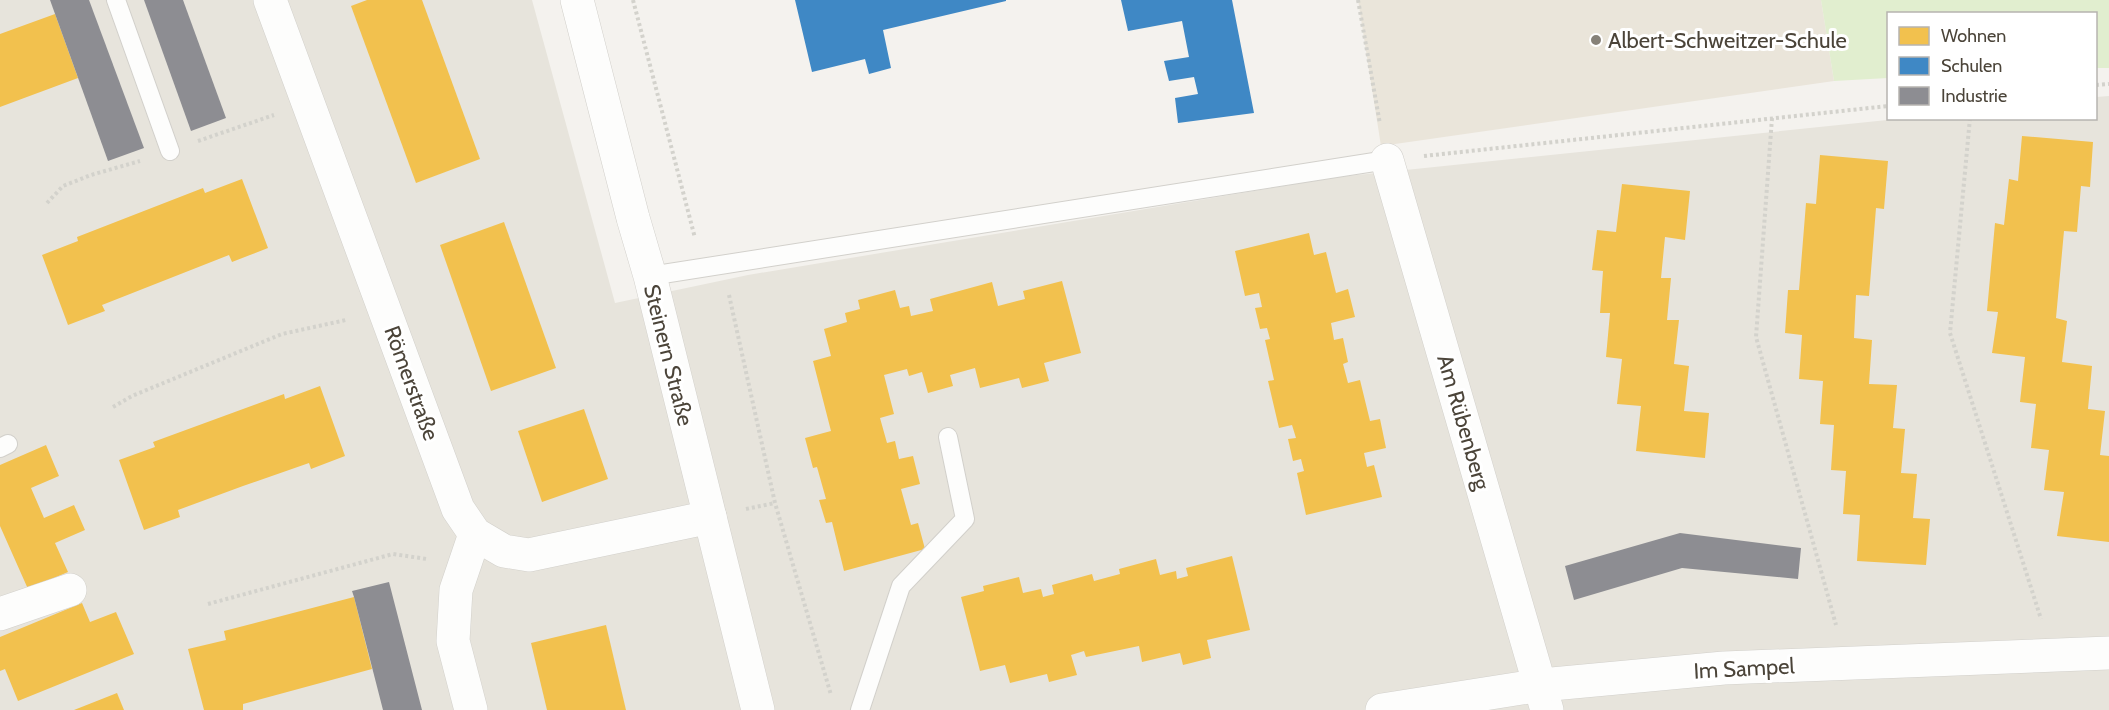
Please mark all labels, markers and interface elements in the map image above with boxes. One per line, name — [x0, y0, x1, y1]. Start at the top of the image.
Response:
legend — [1887, 12, 2097, 120]
text: Wohnen — [1941, 25, 2006, 47]
place label: Albert-Schweitzer-Schule — [1608, 27, 1847, 54]
marker: Albert-Schweitzer-Schule — [1589, 33, 1603, 47]
text: Schulen — [1941, 55, 2002, 77]
text: Industrie — [1941, 85, 2007, 107]
street label: Steinern Straße — [638, 282, 699, 429]
street label: Römerstraße — [378, 322, 445, 444]
street label: Am Rübenberg — [1431, 351, 1496, 494]
street label: Im Sampel — [1693, 652, 1796, 685]

